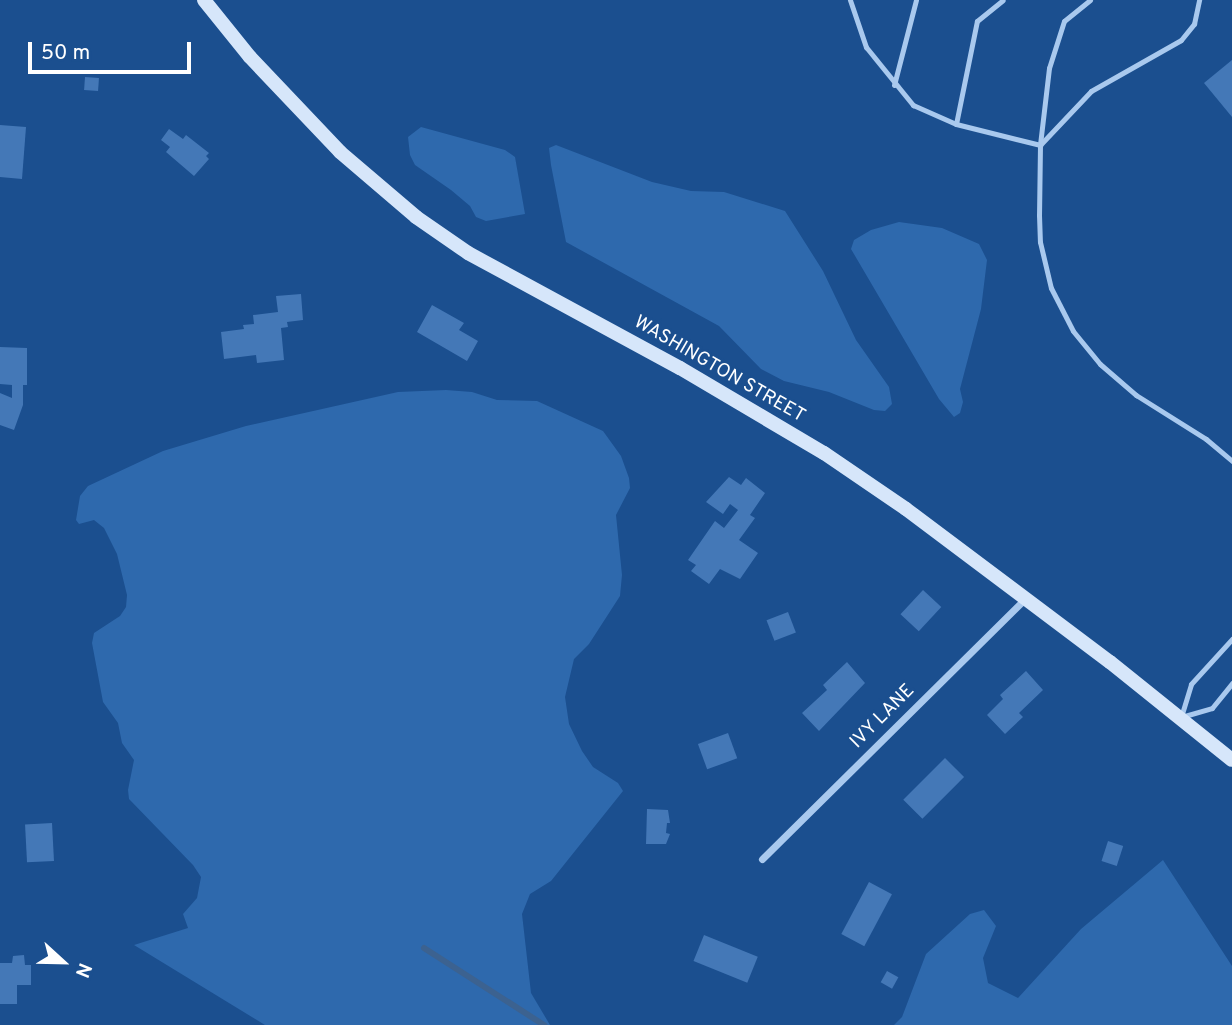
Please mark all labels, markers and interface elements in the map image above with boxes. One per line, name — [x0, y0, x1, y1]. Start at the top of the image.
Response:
scale bar — [32, 28, 194, 72]
text: 50 m — [41, 40, 90, 67]
street label: WASHINGTON STREET — [629, 312, 809, 428]
street label: IVY LANE — [846, 680, 920, 754]
north arrow — [28, 927, 98, 997]
text: N — [69, 959, 96, 981]

